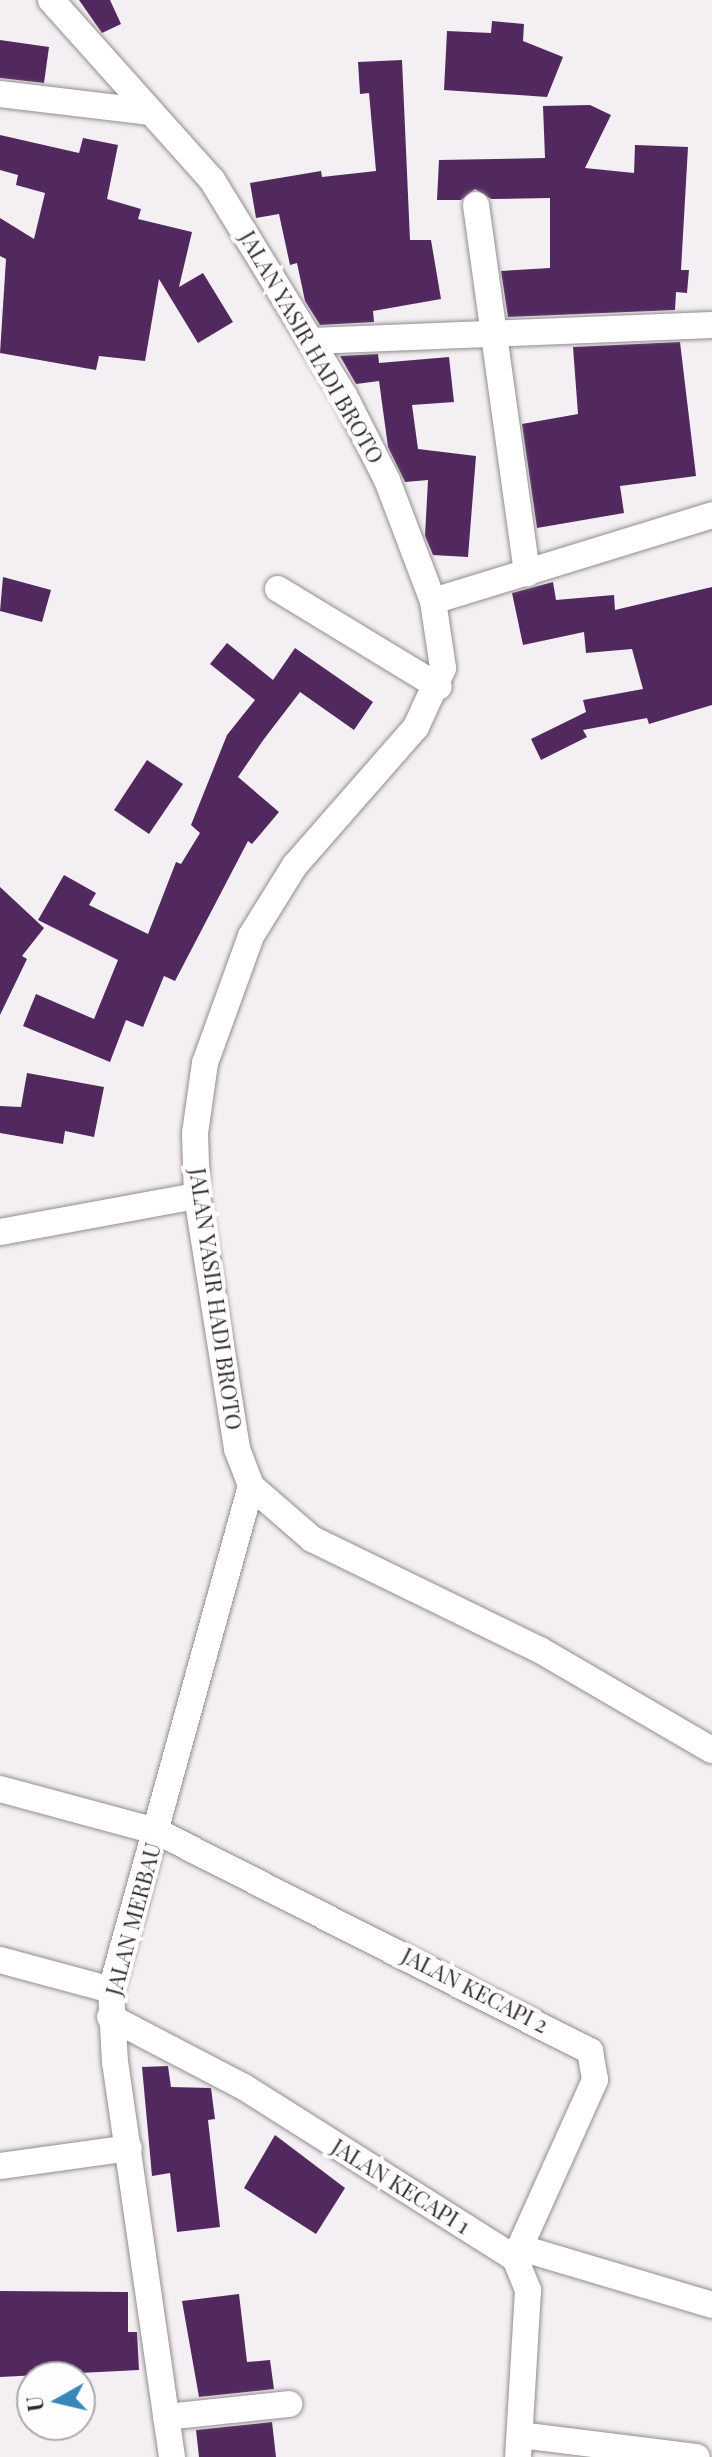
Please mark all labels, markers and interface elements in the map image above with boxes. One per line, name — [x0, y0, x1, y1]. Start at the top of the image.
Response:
street label: JALAN YASIR HADI BROTO — [234, 225, 390, 469]
street label: JALAN YASIR HADI BROTO — [184, 1166, 248, 1432]
street label: JALAN MERBAU — [100, 1840, 166, 1998]
street label: JALAN KECAPI 2 — [398, 1942, 552, 2038]
street label: JALAN KECAPI 1 — [327, 2133, 475, 2239]
north arrow — [16, 2361, 96, 2441]
text: U — [18, 2394, 50, 2414]

